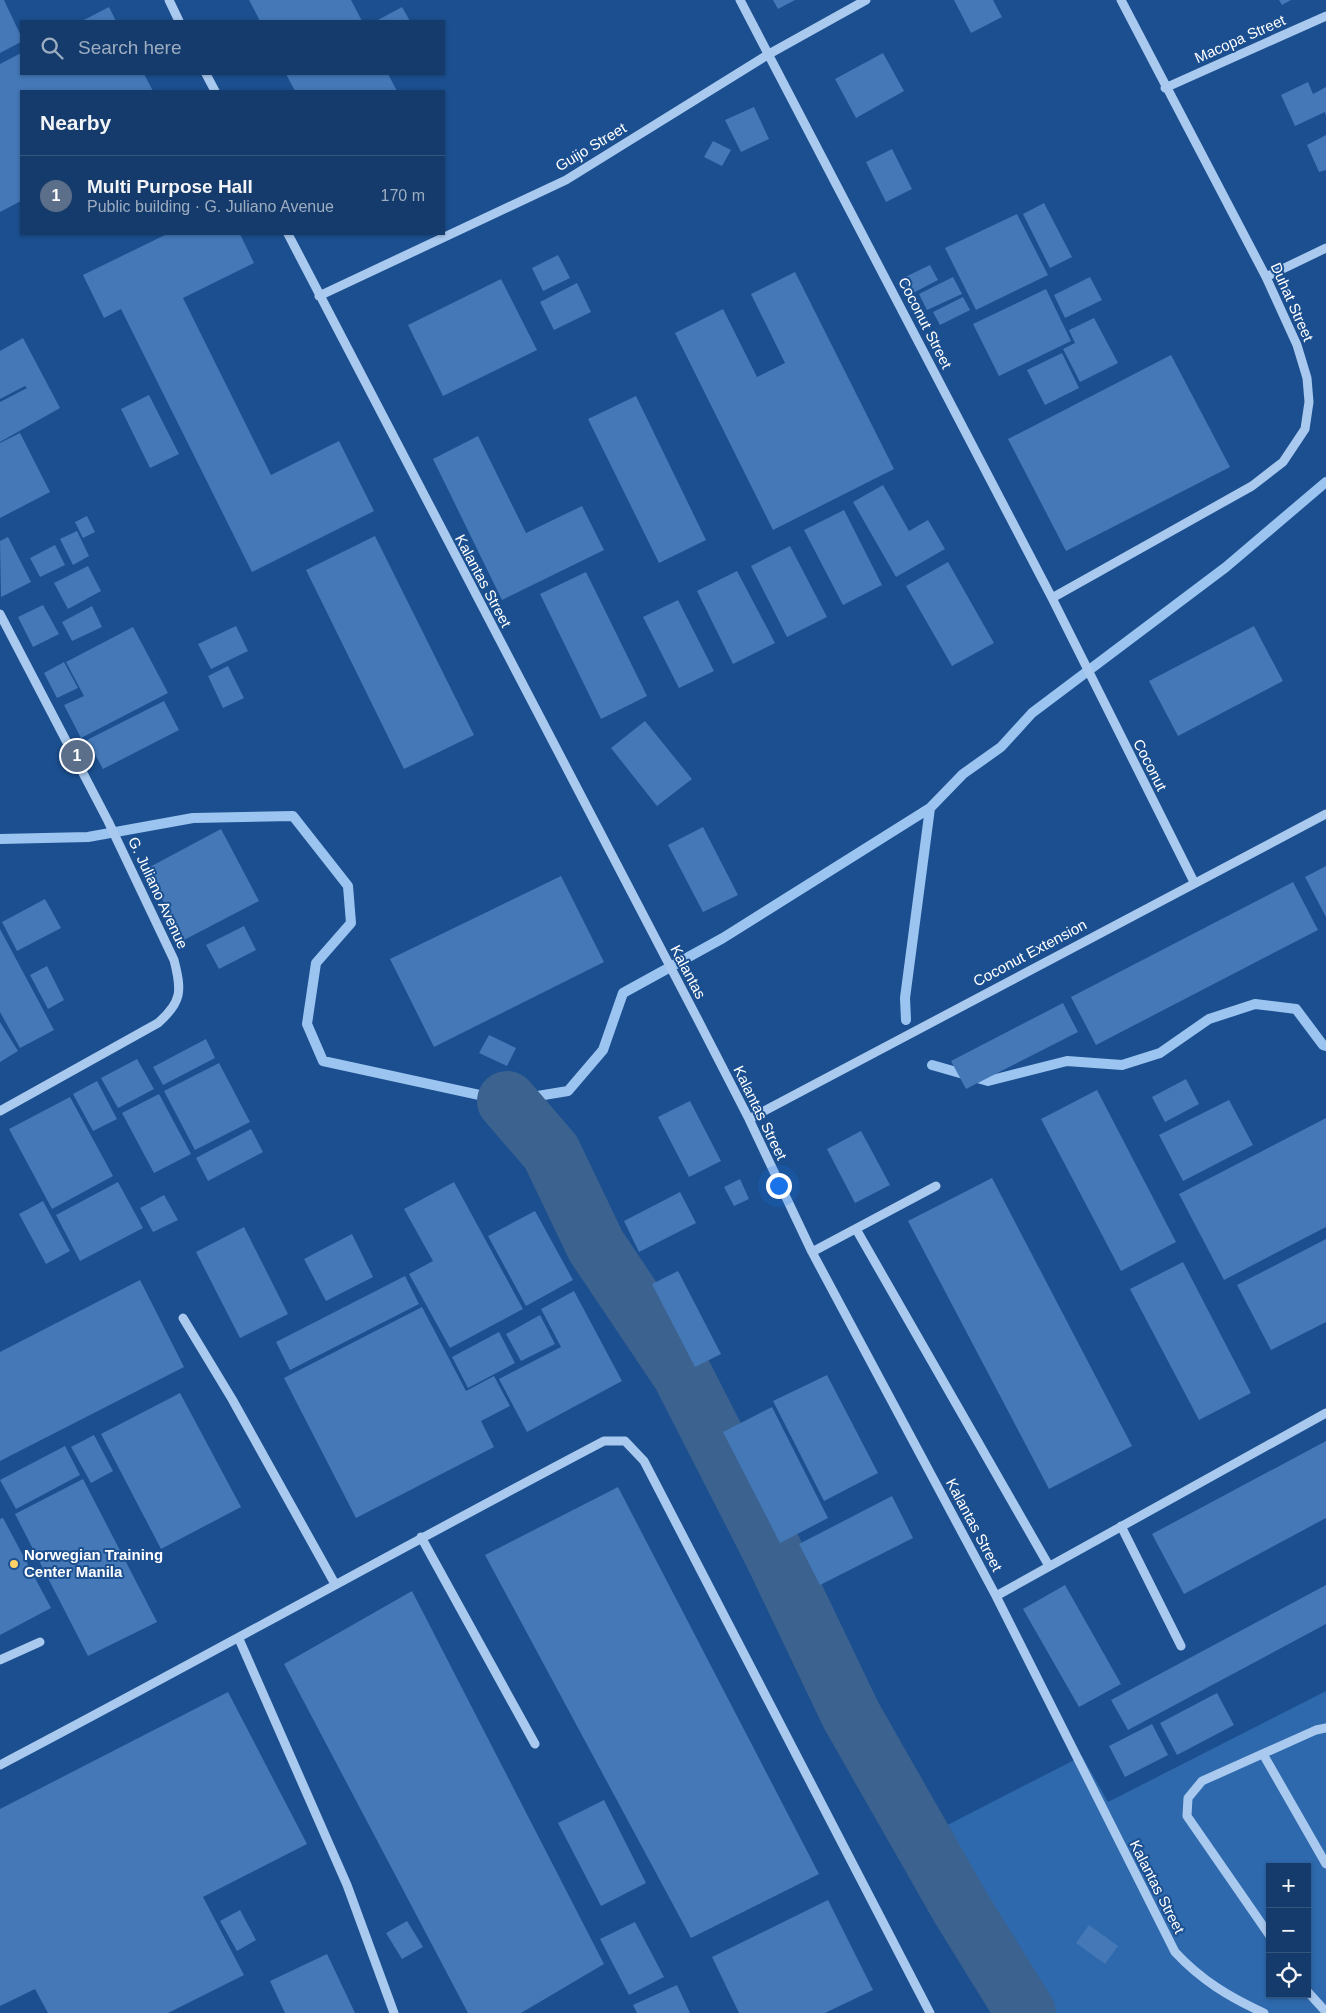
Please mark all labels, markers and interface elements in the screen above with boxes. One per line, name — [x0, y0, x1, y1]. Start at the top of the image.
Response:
street label: Macopa Street — [1192, 11, 1289, 66]
search box — [20, 20, 445, 75]
icon: search — [38, 34, 66, 62]
text: Search here — [78, 37, 182, 58]
text: Nearby — [40, 111, 111, 134]
street label: Guijo Street — [552, 118, 630, 174]
text: Multi Purpose Hall — [87, 176, 253, 197]
text: 1 — [52, 187, 60, 204]
text: 170 m — [381, 187, 425, 204]
text: Public building · G. Juliano Avenue — [87, 198, 334, 215]
street label: Duhat Street — [1268, 260, 1318, 344]
street label: Coconut Street — [895, 274, 956, 372]
street label: Kalantas Street — [452, 531, 515, 631]
street label: Coconut — [1130, 736, 1171, 794]
pin: 1 — [61, 737, 93, 775]
street label: G. Juliano Avenue — [125, 834, 192, 951]
street label: Coconut Extension — [970, 915, 1089, 990]
street label: Kalantas — [667, 942, 710, 1002]
street label: Kalantas Street — [730, 1063, 791, 1163]
your location — [766, 1173, 792, 1199]
street label: Kalantas Street — [943, 1475, 1006, 1575]
place label: Norwegian Training Center Manila — [24, 1546, 163, 1580]
marker: Norwegian Training Center Manila — [8, 1558, 20, 1570]
street label: Kalantas Street — [1127, 1837, 1189, 1937]
map controls — [1266, 1863, 1311, 1998]
button: + — [1266, 1863, 1311, 1908]
button: − — [1266, 1908, 1311, 1953]
button: locate — [1266, 1953, 1311, 1998]

